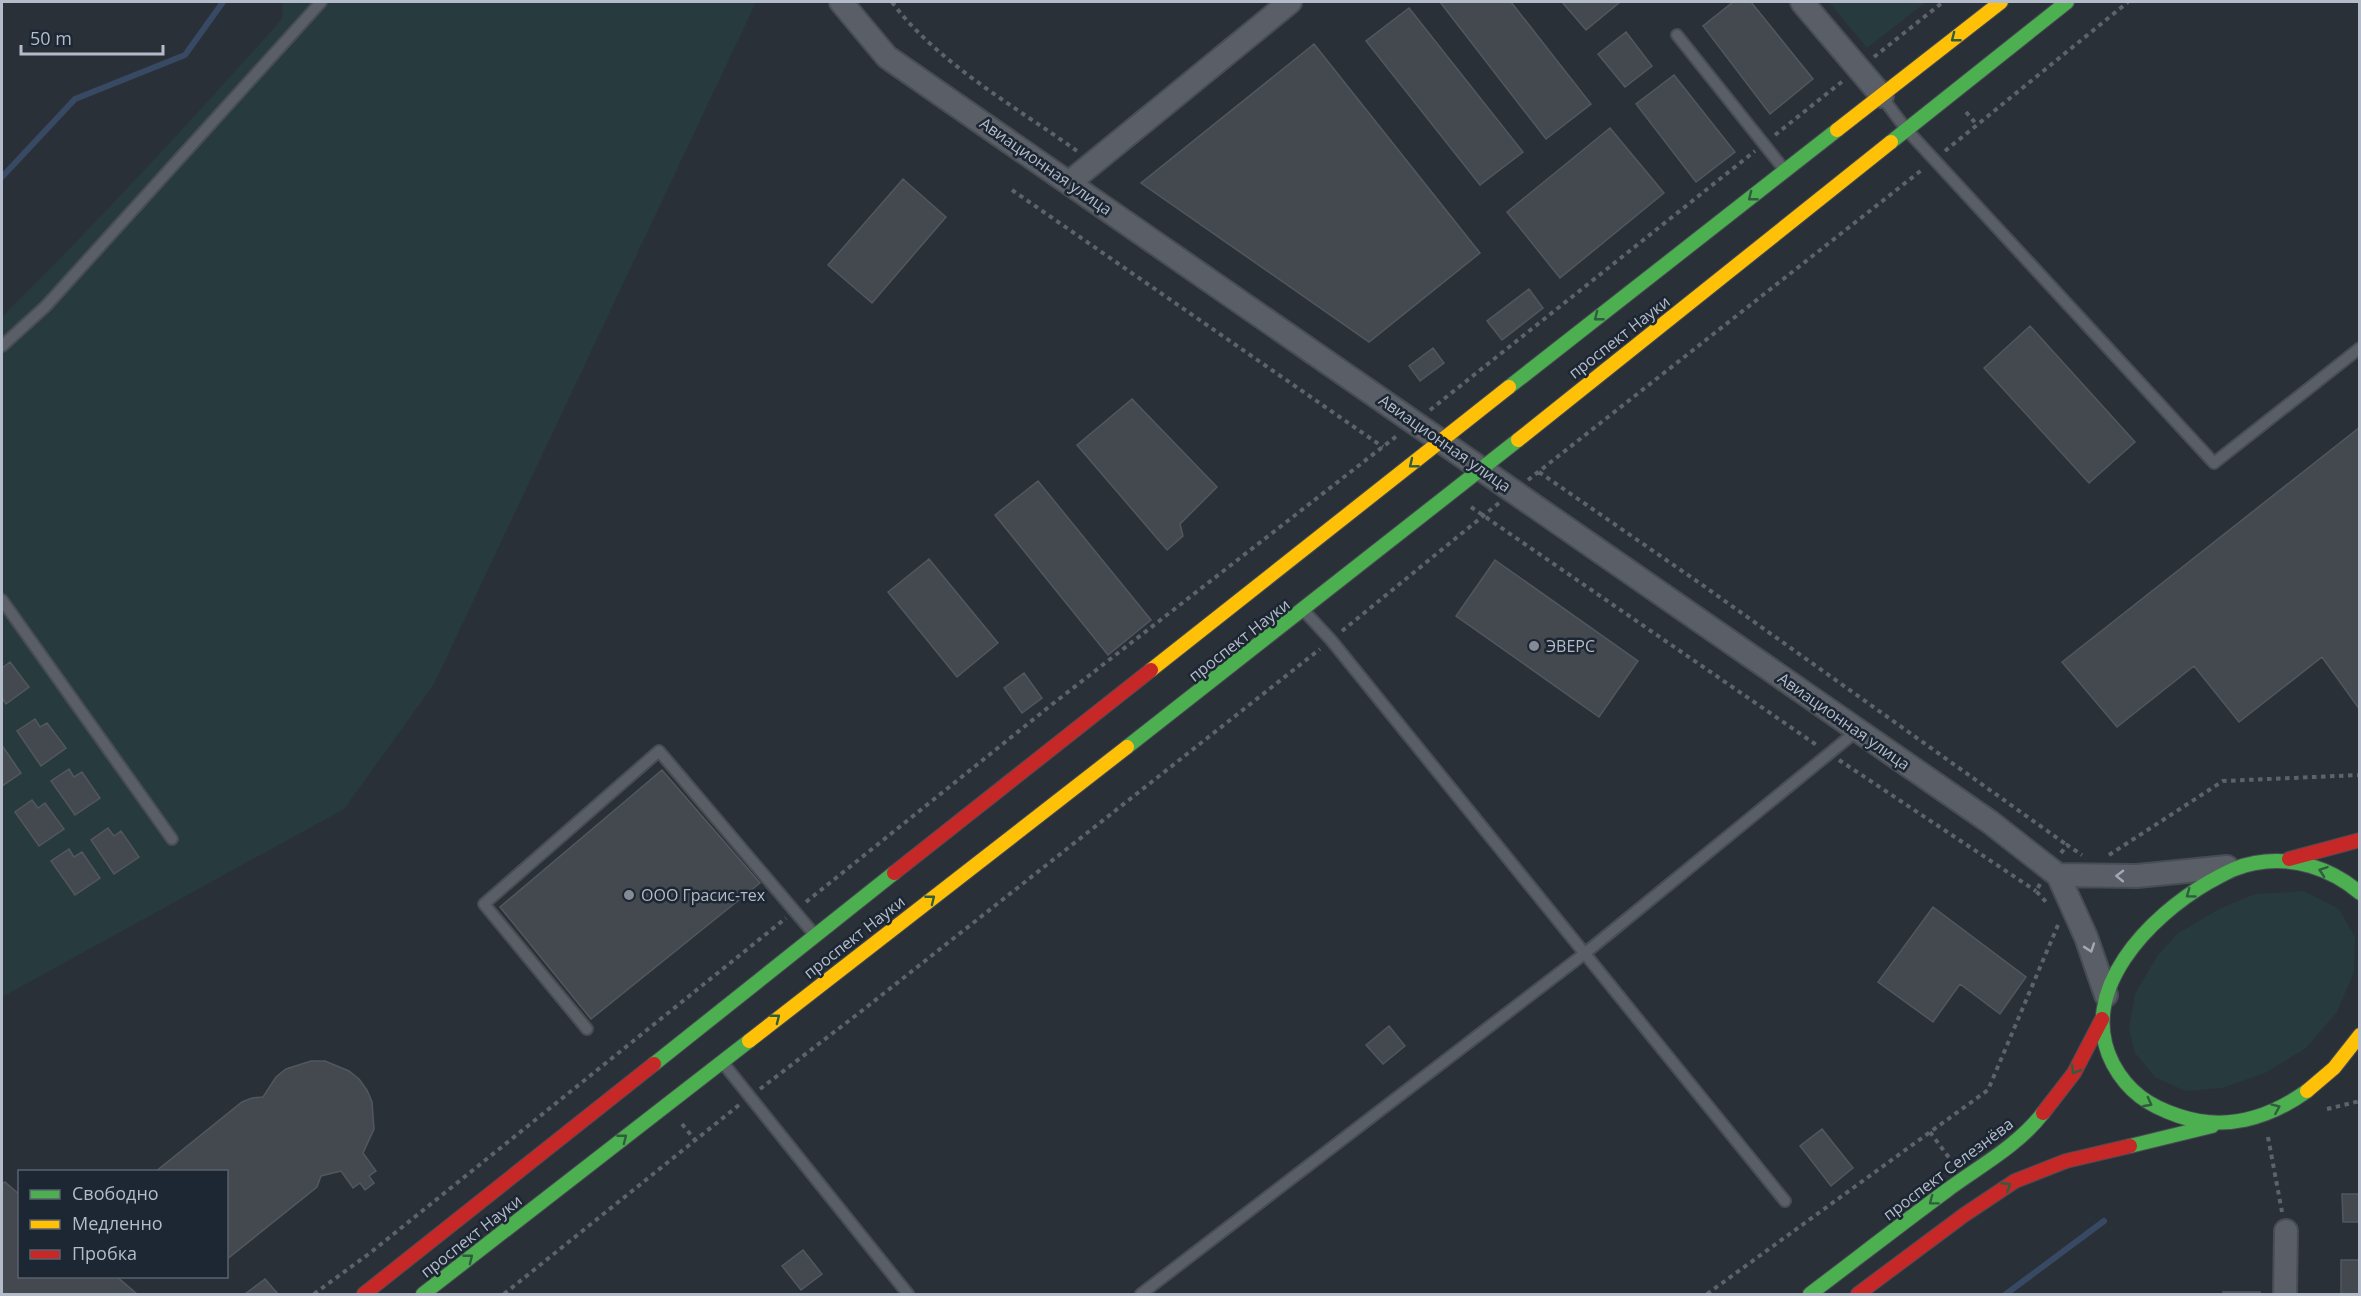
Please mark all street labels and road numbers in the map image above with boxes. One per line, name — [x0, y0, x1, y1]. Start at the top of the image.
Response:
street label: Авиационная улица — [976, 112, 1116, 220]
street label: проспект Науки — [1564, 290, 1674, 384]
street label: Авиационная улица — [1375, 389, 1515, 497]
street label: проспект Науки — [1184, 593, 1294, 687]
street label: Авиационная улица — [1774, 667, 1914, 775]
street label: проспект Науки — [799, 890, 909, 984]
street label: проспект Селезнёва — [1878, 1113, 2018, 1225]
street label: проспект Науки — [416, 1189, 526, 1283]

